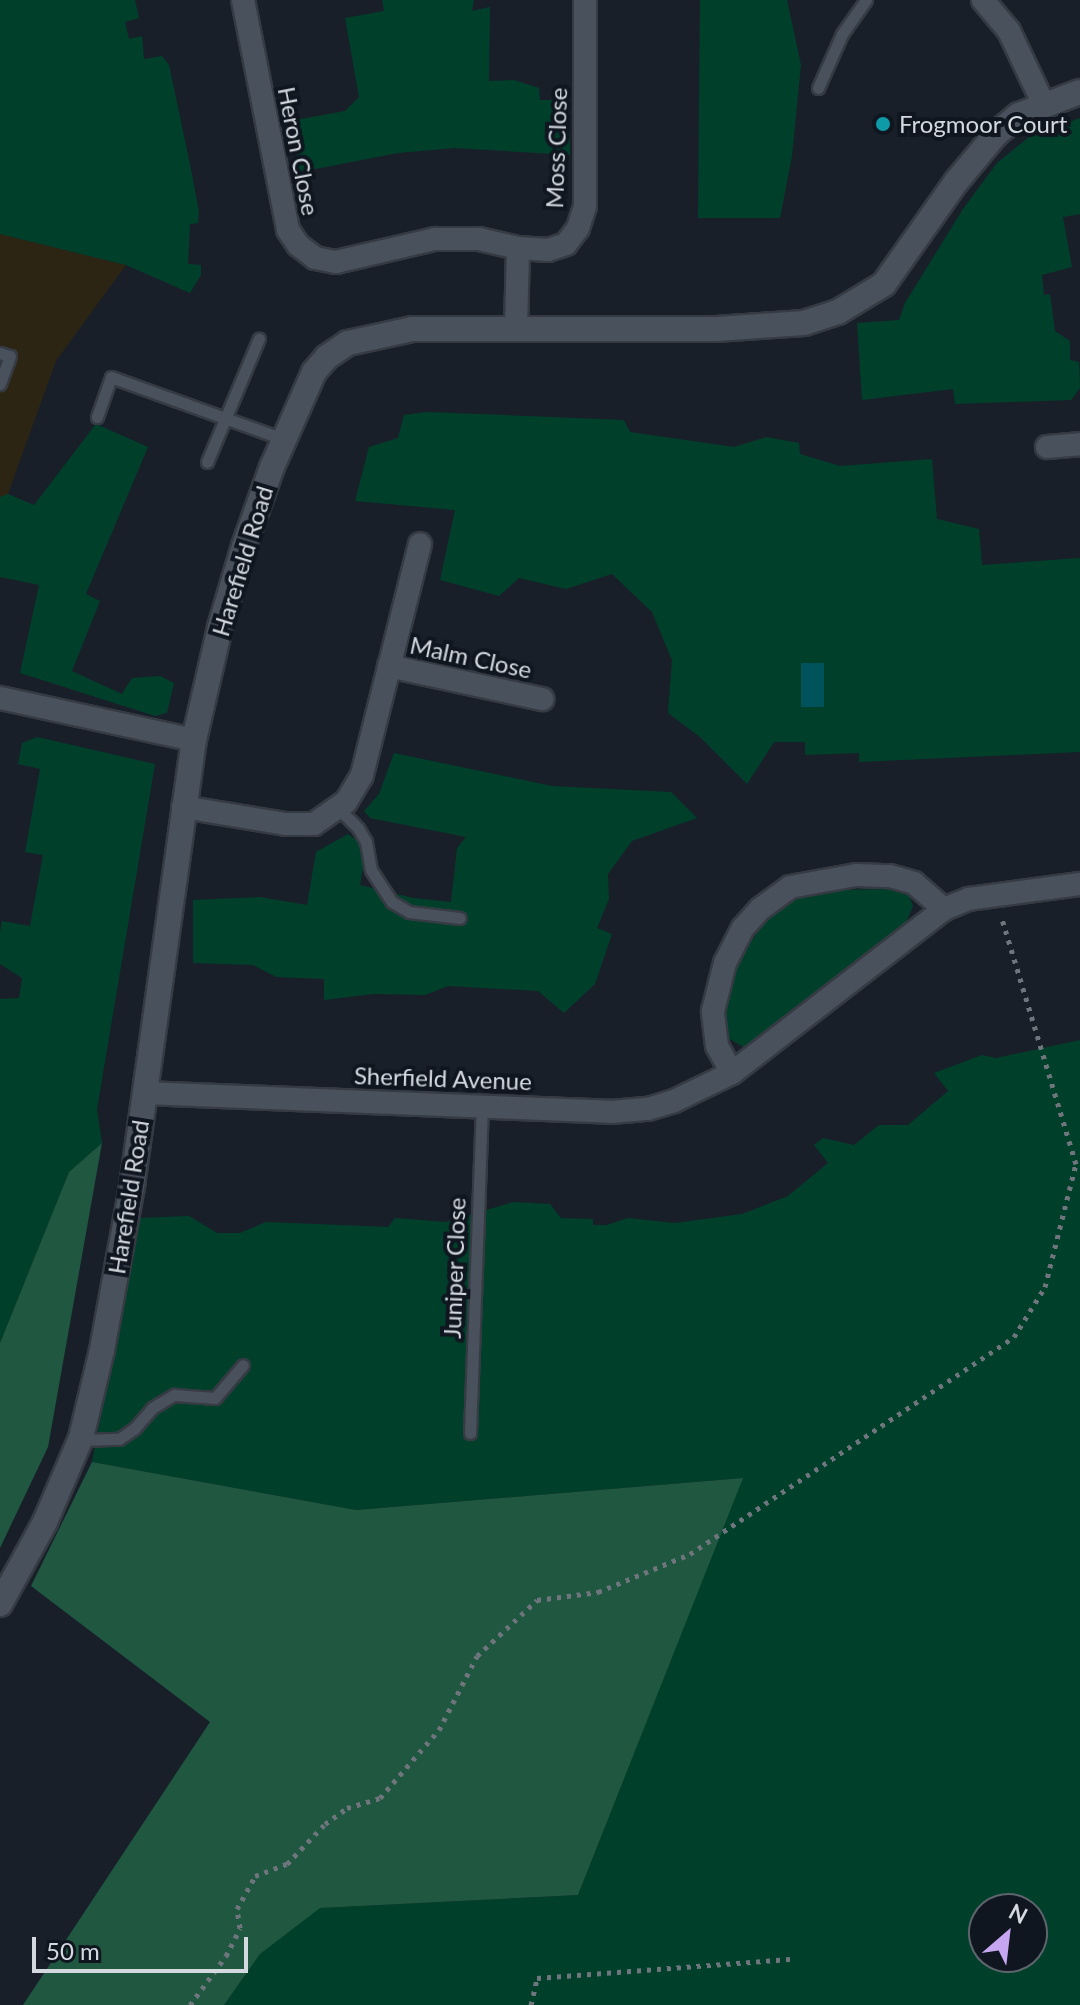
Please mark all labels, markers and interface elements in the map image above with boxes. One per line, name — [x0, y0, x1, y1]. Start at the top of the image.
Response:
street label: Heron Close — [272, 84, 326, 218]
street label: Moss Close — [540, 87, 572, 209]
place label: Frogmoor Court — [899, 110, 1068, 138]
marker: Frogmoor Court — [874, 115, 892, 133]
street label: Harefield Road — [205, 482, 279, 640]
street label: Malm Close — [407, 630, 535, 684]
street label: Sherfield Avenue — [353, 1060, 533, 1096]
street label: Harefield Road — [102, 1118, 154, 1276]
street label: Juniper Close — [437, 1197, 471, 1339]
north arrow — [968, 1893, 1048, 1973]
text: N — [1005, 1897, 1032, 1929]
scale bar — [36, 1921, 252, 1971]
text: 50 m — [46, 1936, 100, 1965]

